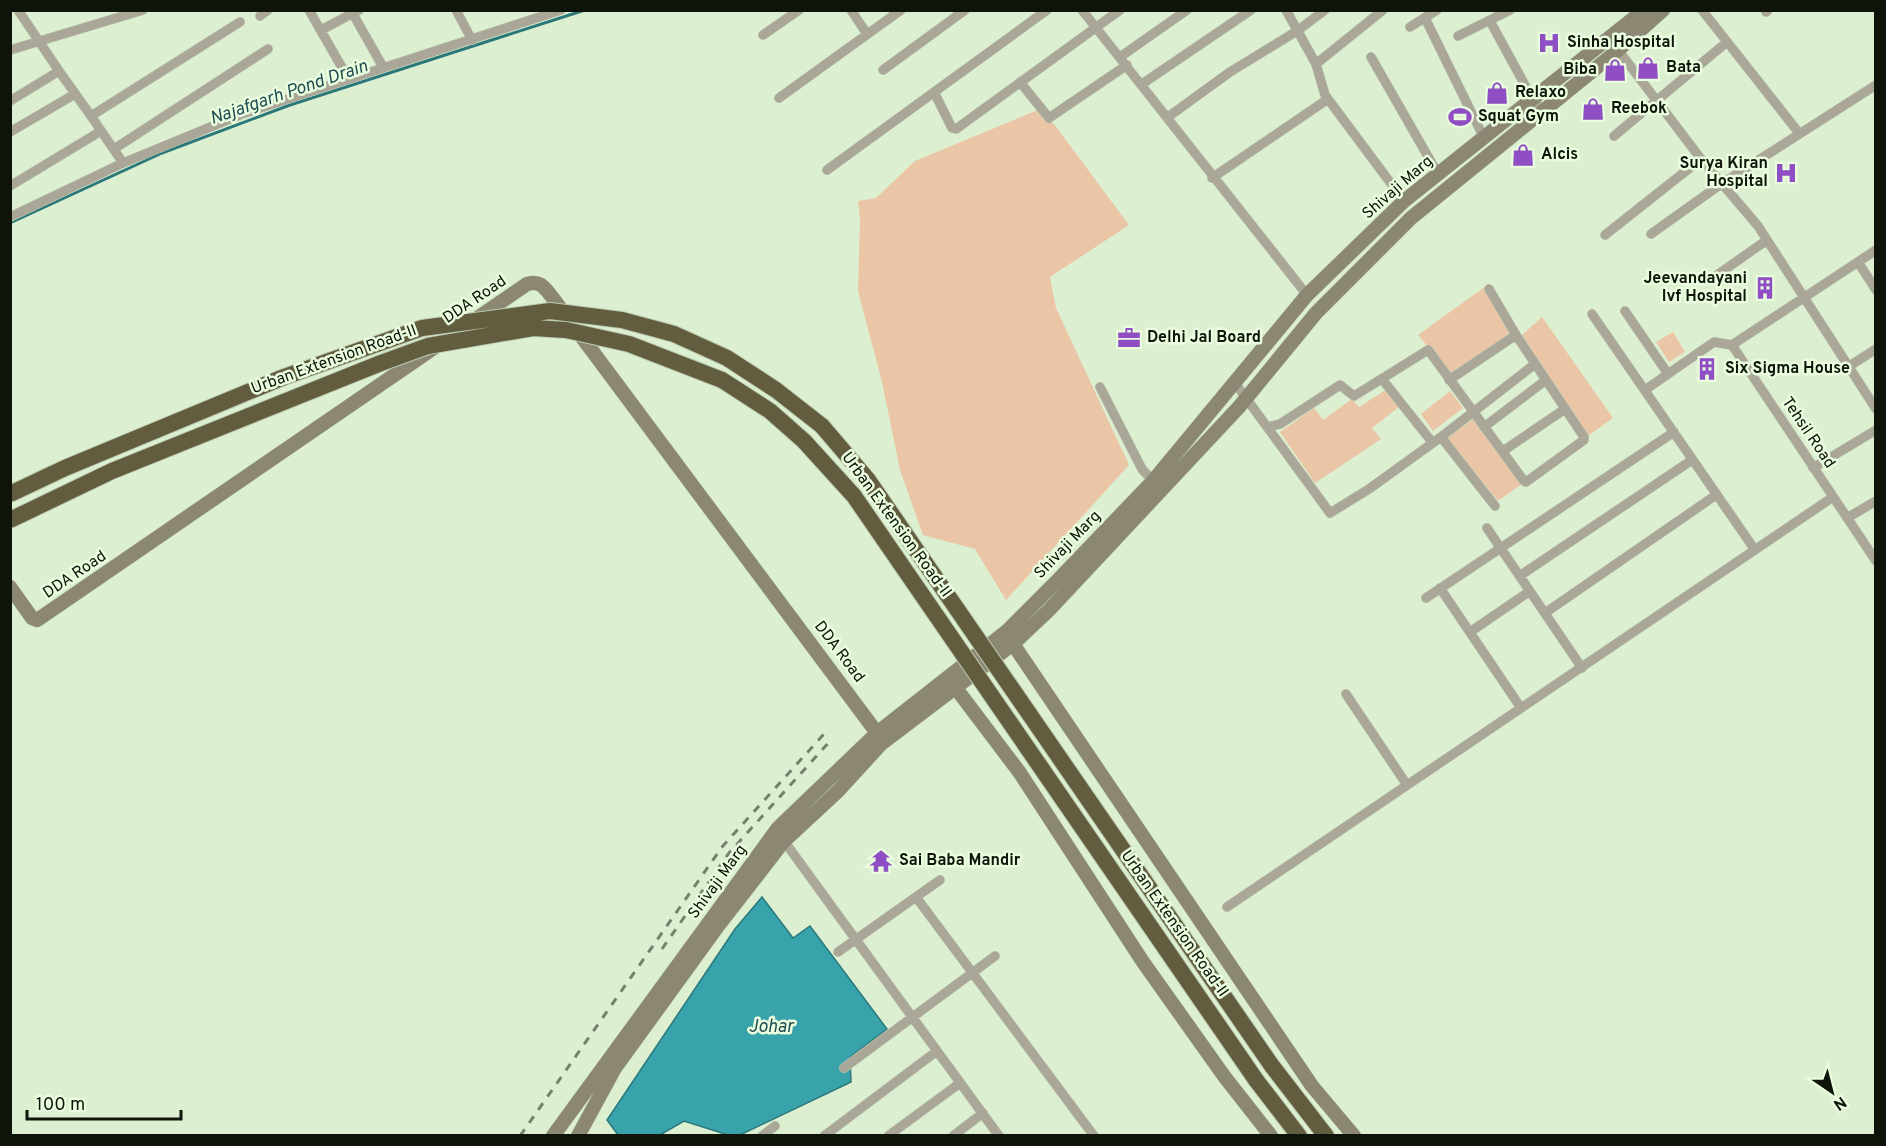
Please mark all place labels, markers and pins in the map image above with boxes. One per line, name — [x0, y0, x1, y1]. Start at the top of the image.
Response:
hospital icon: Sinha Hospital — [1536, 30, 1562, 56]
place label: Sinha Hospital — [1567, 33, 1675, 53]
shop icon: Bata — [1635, 55, 1661, 81]
shop icon: Biba — [1602, 57, 1628, 83]
place label: Bata — [1666, 58, 1701, 78]
place label: Biba — [1563, 60, 1597, 80]
shop icon: Relaxo — [1484, 80, 1510, 106]
place label: Relaxo — [1515, 83, 1566, 103]
shop icon: Reebok — [1580, 96, 1606, 122]
place label: Reebok — [1611, 99, 1667, 119]
sports icon: Squat Gym — [1447, 104, 1473, 130]
place label: Squat Gym — [1478, 107, 1559, 127]
shop icon: Alcis — [1510, 142, 1536, 168]
place label: Alcis — [1541, 145, 1578, 165]
place label: Surya Kiran Hospital — [1679, 154, 1768, 192]
hospital icon: Surya Kiran Hospital — [1773, 160, 1799, 186]
place label: Jeevandayani Ivf Hospital — [1643, 269, 1747, 307]
building icon: Jeevandayani Ivf Hospital — [1752, 275, 1778, 301]
office icon: Delhi Jal Board — [1116, 325, 1142, 351]
place label: Delhi Jal Board — [1147, 328, 1261, 348]
building icon: Six Sigma House — [1694, 356, 1720, 382]
place label: Six Sigma House — [1725, 359, 1850, 379]
temple icon: Sai Baba Mandir — [868, 848, 894, 874]
place label: Sai Baba Mandir — [899, 851, 1021, 871]

